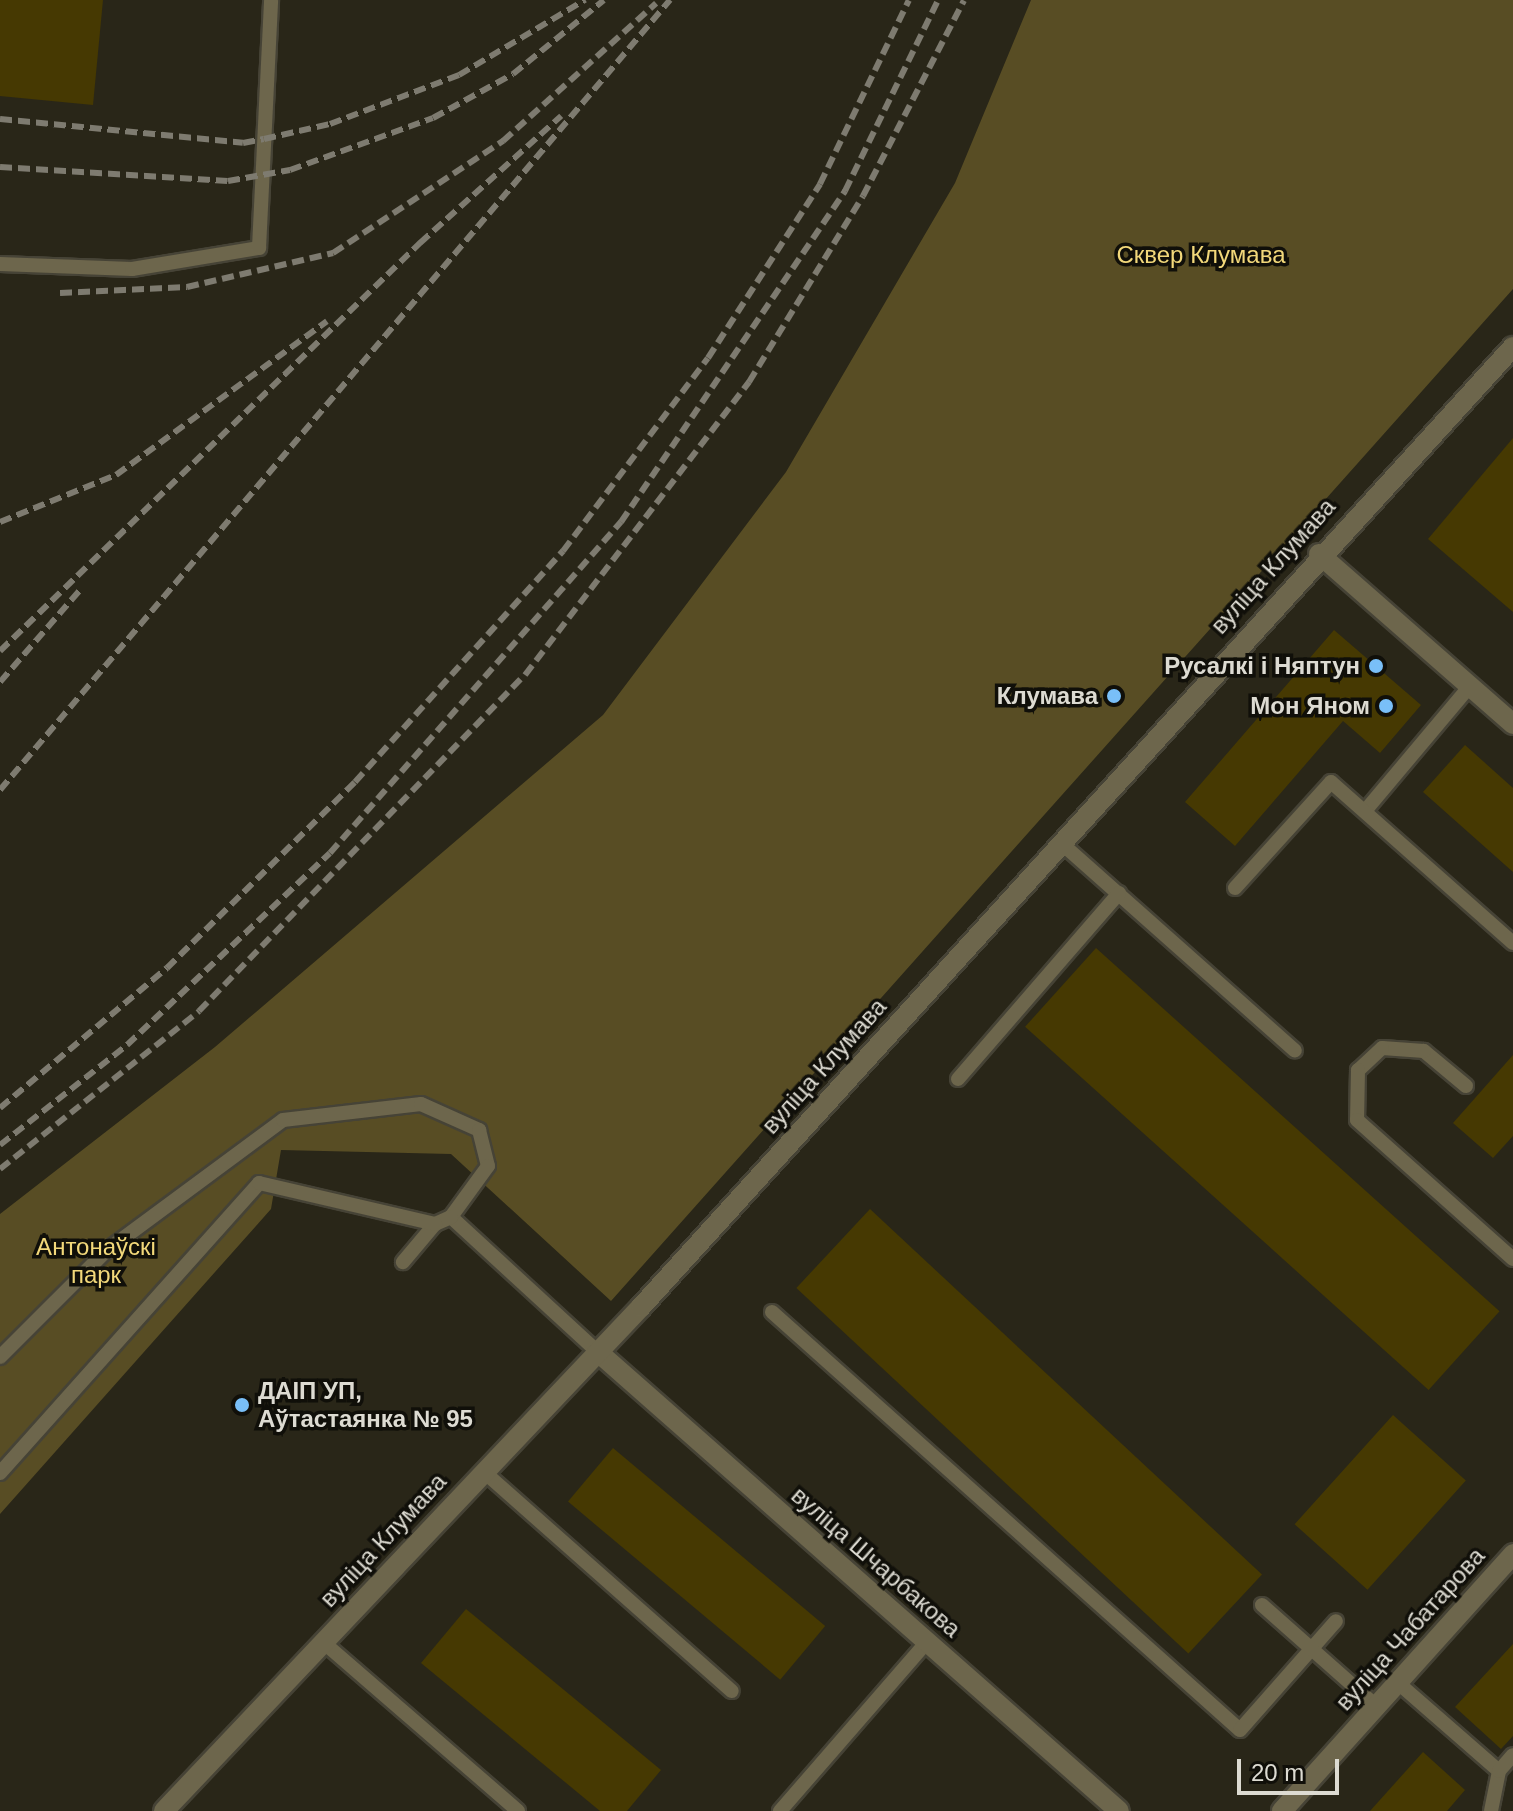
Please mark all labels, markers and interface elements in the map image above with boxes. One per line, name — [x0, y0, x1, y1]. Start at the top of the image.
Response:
park label: Сквер Клумава — [1116, 241, 1286, 269]
street label: вуліца Клумава — [1205, 492, 1341, 640]
place label: Русалкі і Няптун — [1164, 652, 1360, 680]
marker: Русалкі і Няптун — [1367, 657, 1385, 675]
place label: Клумава — [997, 682, 1098, 710]
marker: Клумава — [1105, 687, 1123, 705]
place label: Мон Яном — [1250, 692, 1370, 720]
marker: Мон Яном — [1377, 697, 1395, 715]
street label: вуліца Клумава — [756, 992, 892, 1140]
park label: Антонаўскі парк — [36, 1233, 156, 1289]
place label: ДАІП УП, Аўтастаянка № 95 — [258, 1377, 473, 1433]
marker: ДАІП УП, Аўтастаянка № 95 — [233, 1396, 251, 1414]
street label: вуліца Клумава — [314, 1467, 452, 1613]
street label: вуліца Шчарбакова — [786, 1481, 966, 1643]
street label: вуліца Чабатарова — [1329, 1542, 1491, 1716]
scale bar — [1241, 1743, 1343, 1793]
text: 20 m — [1251, 1759, 1304, 1786]

